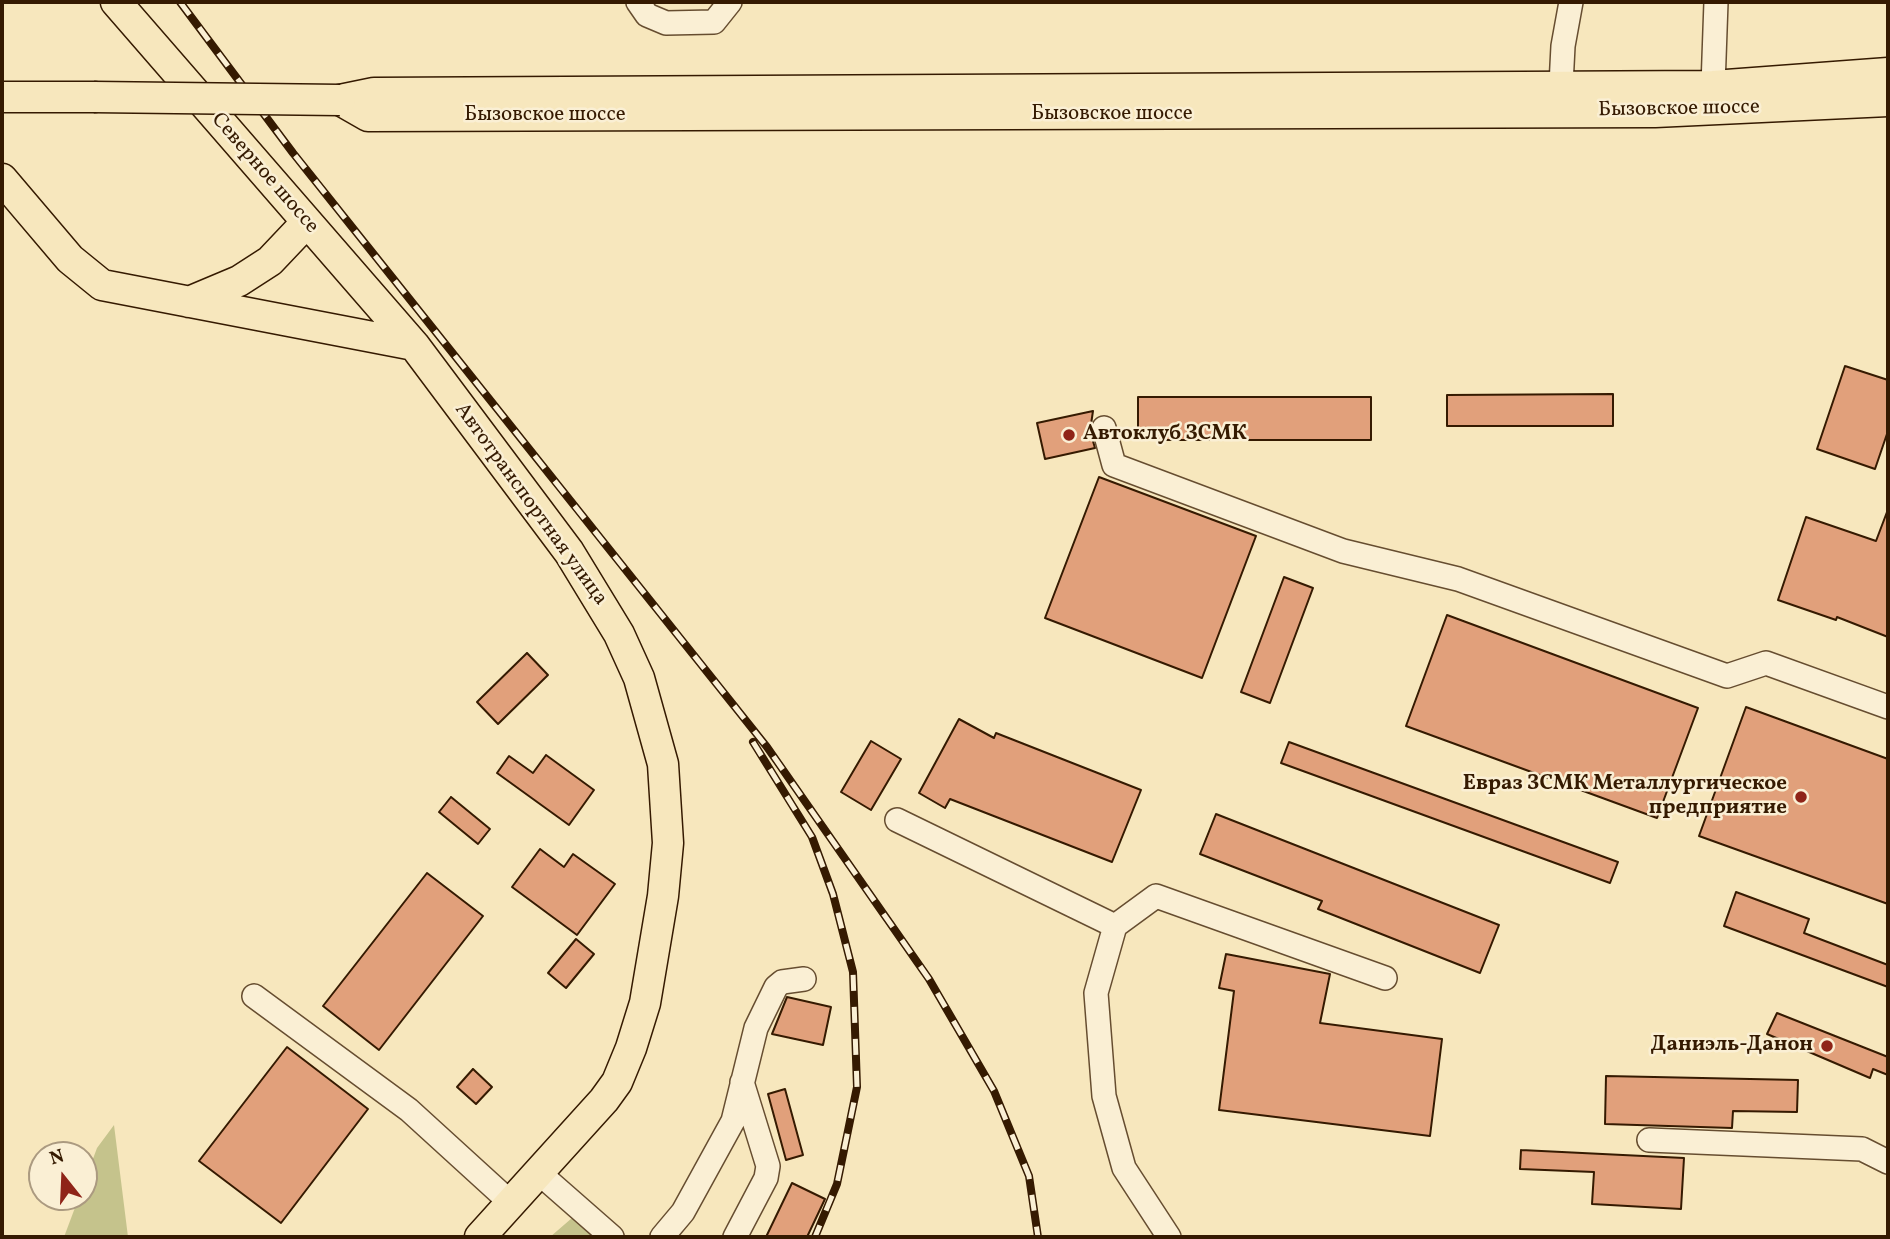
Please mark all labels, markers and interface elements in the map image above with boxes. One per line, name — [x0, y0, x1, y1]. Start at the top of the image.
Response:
street label: Бызовское шоссе — [1598, 96, 1760, 124]
street label: Бызовское шоссе — [1031, 102, 1193, 128]
street label: Бызовское шоссе — [464, 103, 626, 129]
street label: Северное шоссе — [205, 108, 323, 240]
street label: Автотранспортная улица — [448, 399, 612, 611]
place label: Автоклуб ЗСМК — [1083, 422, 1247, 448]
marker: Автоклуб ЗСМК — [1061, 427, 1077, 443]
place label: Евраз ЗСМК Металлургическое предприятие — [1463, 772, 1787, 822]
marker: Евраз ЗСМК Металлургическое предприятие — [1793, 789, 1809, 805]
place label: Даниэль-Данон — [1651, 1033, 1813, 1059]
marker: Даниэль-Данон — [1819, 1038, 1835, 1054]
north arrow — [28, 1141, 98, 1211]
text: N — [47, 1143, 68, 1172]

